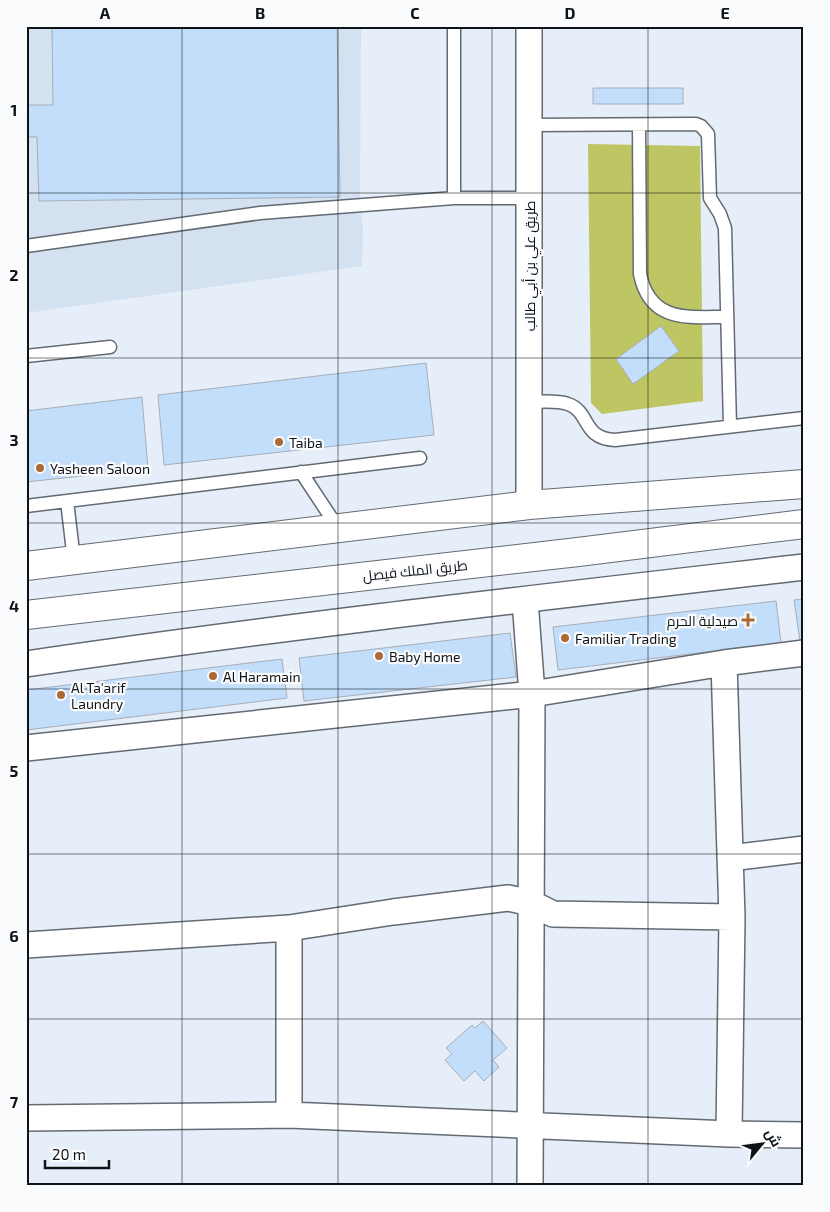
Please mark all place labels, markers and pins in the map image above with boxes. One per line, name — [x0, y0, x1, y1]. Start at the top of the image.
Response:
place label: Taiba — [289, 434, 323, 451]
marker: Taiba — [273, 436, 285, 448]
place label: Yasheen Saloon — [50, 460, 150, 477]
marker: Yasheen Saloon — [34, 462, 46, 474]
place label: صيدلية الحرم — [667, 612, 738, 631]
marker: صيدلية الحرم — [742, 614, 754, 626]
place label: Familiar Trading — [575, 630, 677, 647]
marker: Familiar Trading — [559, 632, 571, 644]
place label: Baby Home — [389, 648, 461, 665]
marker: Baby Home — [373, 650, 385, 662]
place label: Al Haramain — [223, 668, 301, 685]
marker: Al Haramain — [207, 670, 219, 682]
place label: Al Ta'arif Laundry — [71, 679, 126, 712]
marker: Al Ta'arif Laundry — [55, 689, 67, 701]

